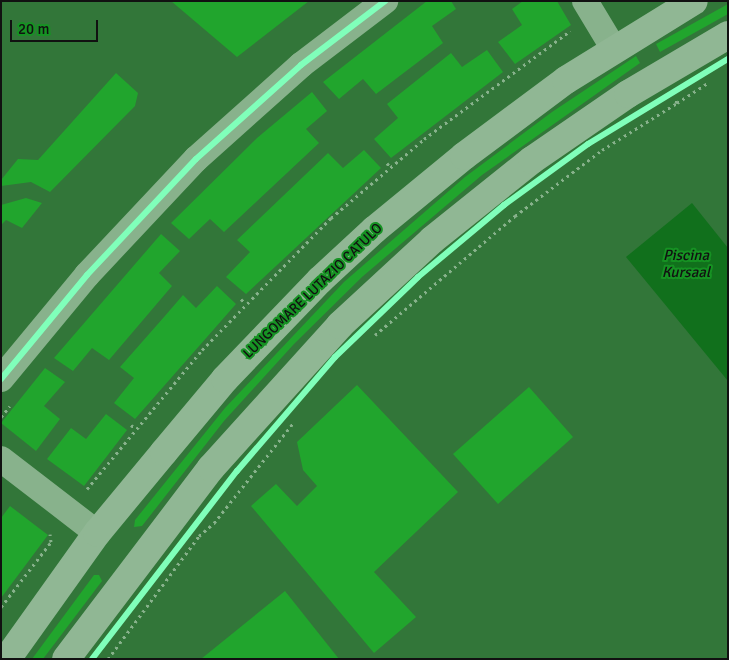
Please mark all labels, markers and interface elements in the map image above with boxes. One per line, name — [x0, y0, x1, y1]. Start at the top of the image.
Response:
scale bar — [12, 10, 100, 42]
text: 20 m — [18, 20, 49, 38]
street label: LUNGOMARE LUTAZIO CATULO — [240, 220, 386, 362]
water label: Piscina Kursaal — [662, 246, 710, 281]

